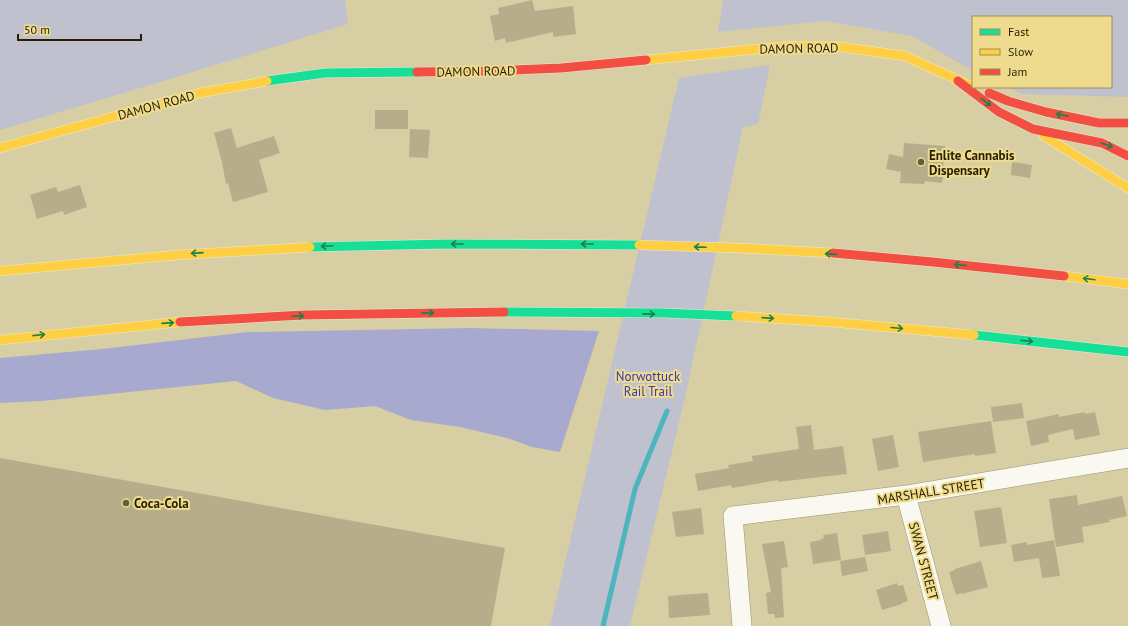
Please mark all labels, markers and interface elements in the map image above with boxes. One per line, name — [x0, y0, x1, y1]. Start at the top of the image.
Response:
scale bar — [18, 16, 141, 42]
legend — [972, 16, 1112, 88]
text: 50 m — [24, 22, 50, 37]
text: Fast — [1008, 24, 1029, 39]
street label: DAMON ROAD — [759, 39, 839, 58]
text: Slow — [1008, 44, 1033, 59]
street label: DAMON ROAD — [436, 62, 516, 81]
text: Jam — [1007, 64, 1027, 79]
street label: DAMON ROAD — [116, 87, 196, 124]
one-way arrow — [981, 98, 992, 107]
one-way arrow — [1056, 111, 1069, 119]
one-way arrow — [1101, 142, 1113, 150]
place label: Enlite Cannabis Dispensary — [929, 147, 1015, 179]
marker: Enlite Cannabis Dispensary — [916, 157, 926, 167]
one-way arrow — [451, 240, 464, 248]
one-way arrow — [581, 240, 594, 248]
one-way arrow — [321, 243, 334, 250]
one-way arrow — [694, 243, 707, 250]
one-way arrow — [191, 250, 204, 257]
one-way arrow — [825, 250, 838, 257]
one-way arrow — [954, 261, 967, 268]
one-way arrow — [1083, 275, 1096, 283]
one-way arrow — [421, 309, 434, 317]
one-way arrow — [642, 310, 655, 317]
one-way arrow — [291, 312, 304, 320]
one-way arrow — [761, 315, 774, 322]
one-way arrow — [161, 319, 174, 327]
one-way arrow — [890, 325, 903, 332]
one-way arrow — [32, 332, 45, 339]
one-way arrow — [1020, 337, 1033, 344]
park label: Norwottuck Rail Trail — [616, 368, 681, 400]
street label: MARSHALL STREET — [876, 475, 986, 508]
place label: Coca-Cola — [134, 495, 189, 512]
marker: Coca-Cola — [121, 498, 131, 508]
street label: SWAN STREET — [905, 520, 942, 602]

